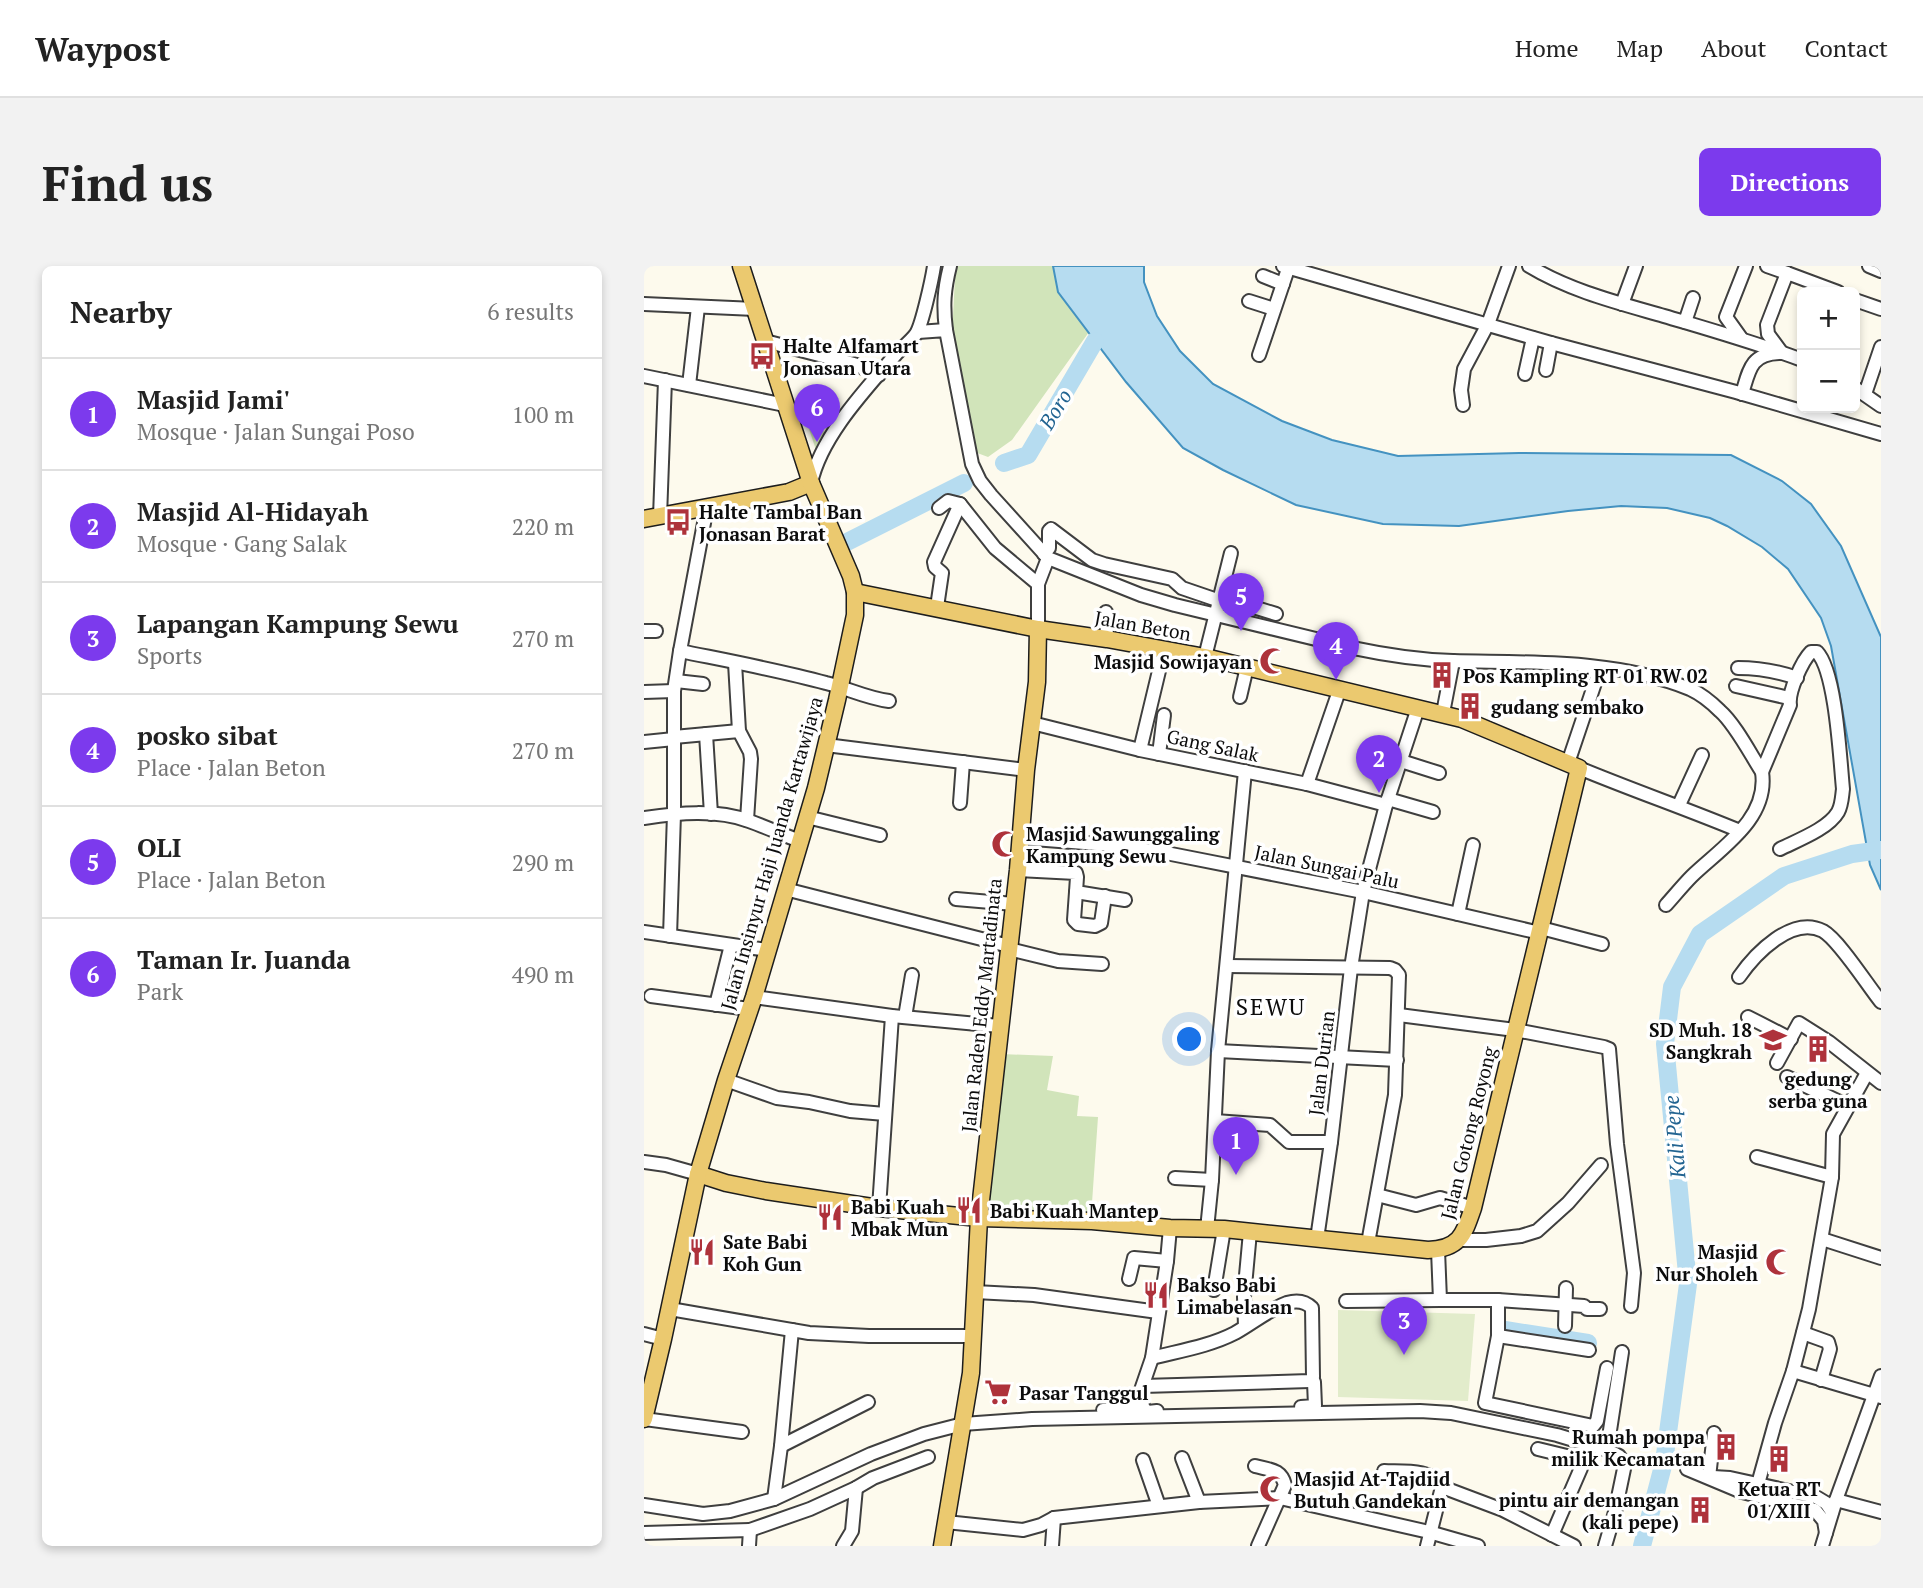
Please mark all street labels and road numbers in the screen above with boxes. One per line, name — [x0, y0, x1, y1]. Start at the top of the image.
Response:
street label: Jalan Beton — [1093, 604, 1193, 646]
street label: Jalan Insinyur Haji Juanda Kartawijaya — [714, 693, 828, 1013]
street label: Gang Salak — [1165, 723, 1261, 767]
street label: Jalan Sungai Palu — [1252, 838, 1402, 894]
street label: Jalan Raden Eddy Martadinata — [955, 876, 1007, 1133]
street label: Jalan Durian — [1302, 1009, 1340, 1117]
street label: Jalan Gotong Royong — [1434, 1043, 1502, 1222]

